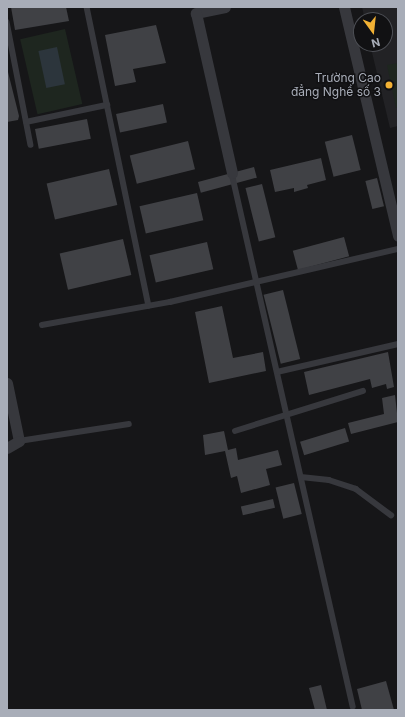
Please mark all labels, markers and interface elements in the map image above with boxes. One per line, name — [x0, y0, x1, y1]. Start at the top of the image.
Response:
north arrow — [353, 12, 393, 52]
text: N — [370, 35, 382, 50]
place label: Trường Cao đẳng Nghề số 3 — [291, 71, 381, 99]
marker: Trường Cao đẳng Nghề số 3 — [384, 80, 394, 90]

